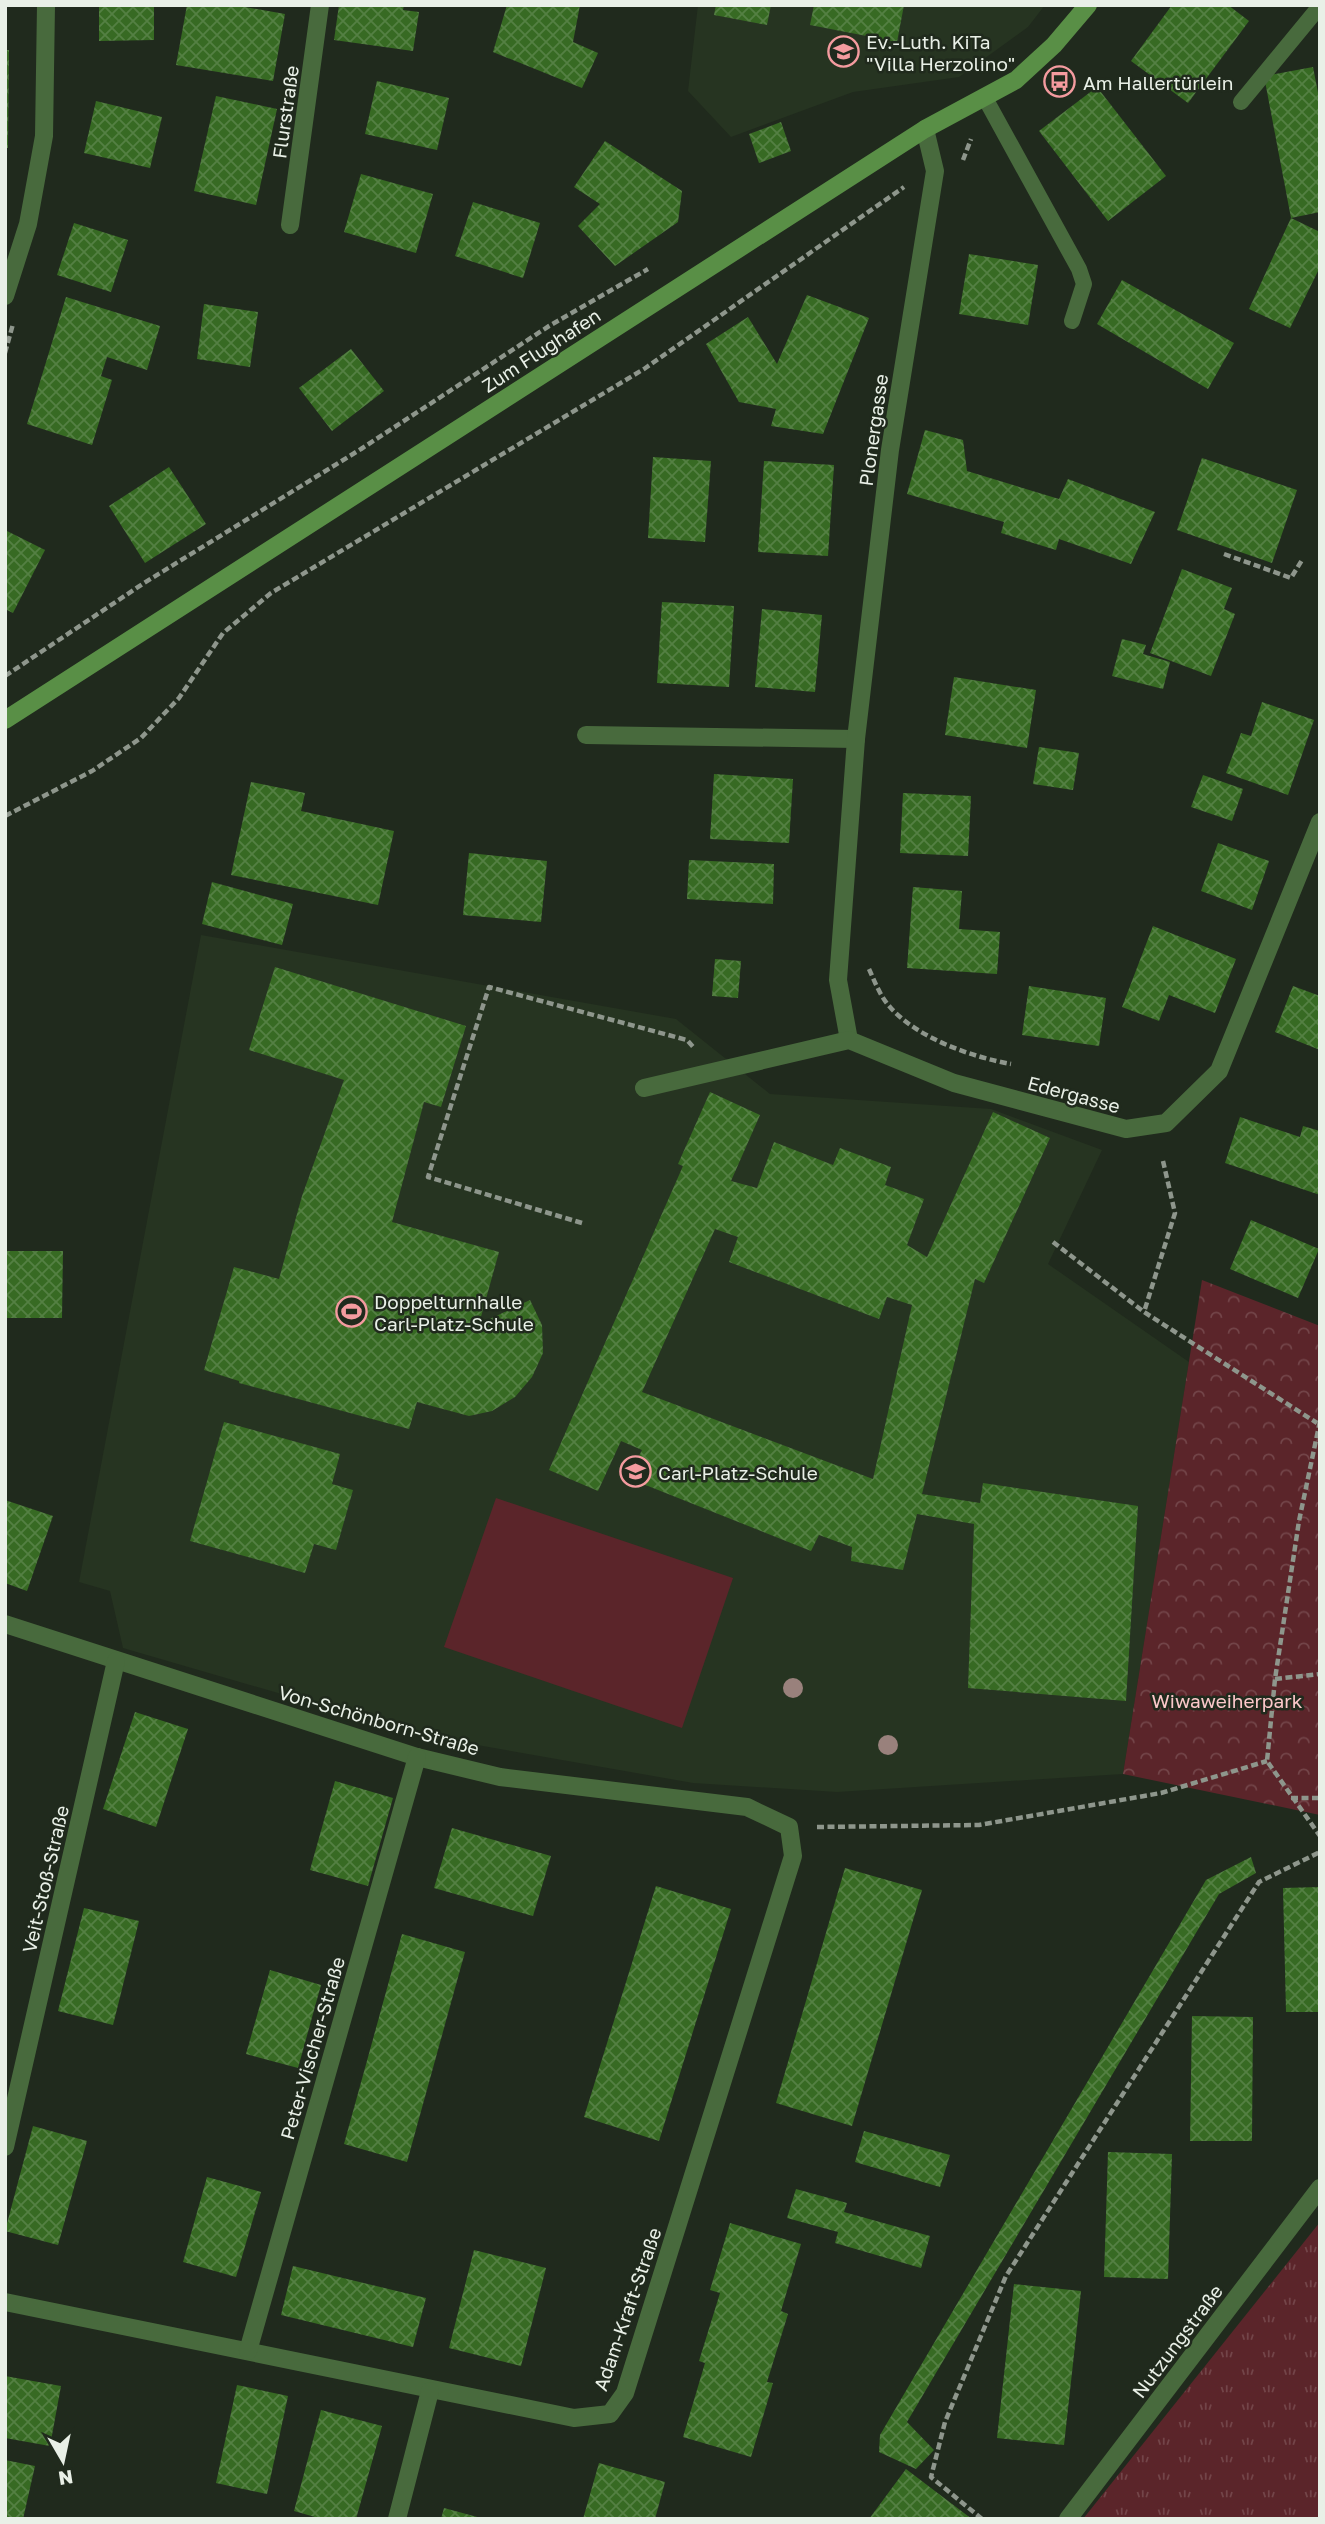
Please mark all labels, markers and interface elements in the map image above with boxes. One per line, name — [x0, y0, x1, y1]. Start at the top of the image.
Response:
place label: Ev.-Luth. KiTa "Villa Herzolino" — [866, 30, 1015, 75]
school or university icon: Ev.-Luth. KiTa "Villa Herzolino" — [826, 35, 860, 69]
street label: Flurstraße — [267, 64, 303, 160]
bus stop icon: Am Hallertürlein — [1043, 65, 1077, 99]
place label: Am Hallertürlein — [1083, 71, 1233, 94]
street label: Zum Flughafen — [477, 303, 605, 397]
street label: Plonergasse — [854, 372, 892, 488]
street label: Edergasse — [1025, 1071, 1123, 1117]
place label: Doppelturnhalle Carl-Platz-Schule — [374, 1290, 534, 1335]
sports icon: Doppelturnhalle Carl-Platz-Schule — [334, 1295, 368, 1329]
school or university icon: Carl-Platz-Schule — [618, 1455, 652, 1489]
place label: Carl-Platz-Schule — [658, 1461, 818, 1484]
street label: Von-Schönborn-Straße — [276, 1680, 482, 1760]
park label: Wiwaweiherpark — [1152, 1689, 1303, 1712]
street label: Veit-Stoß-Straße — [17, 1803, 73, 1955]
street label: Peter-Vischer-Straße — [275, 1954, 349, 2142]
street label: Adam-Kraft-Straße — [588, 2224, 666, 2394]
street label: Nutzungstraße — [1127, 2280, 1227, 2402]
north arrow — [28, 2426, 98, 2496]
text: N — [57, 2466, 75, 2491]

